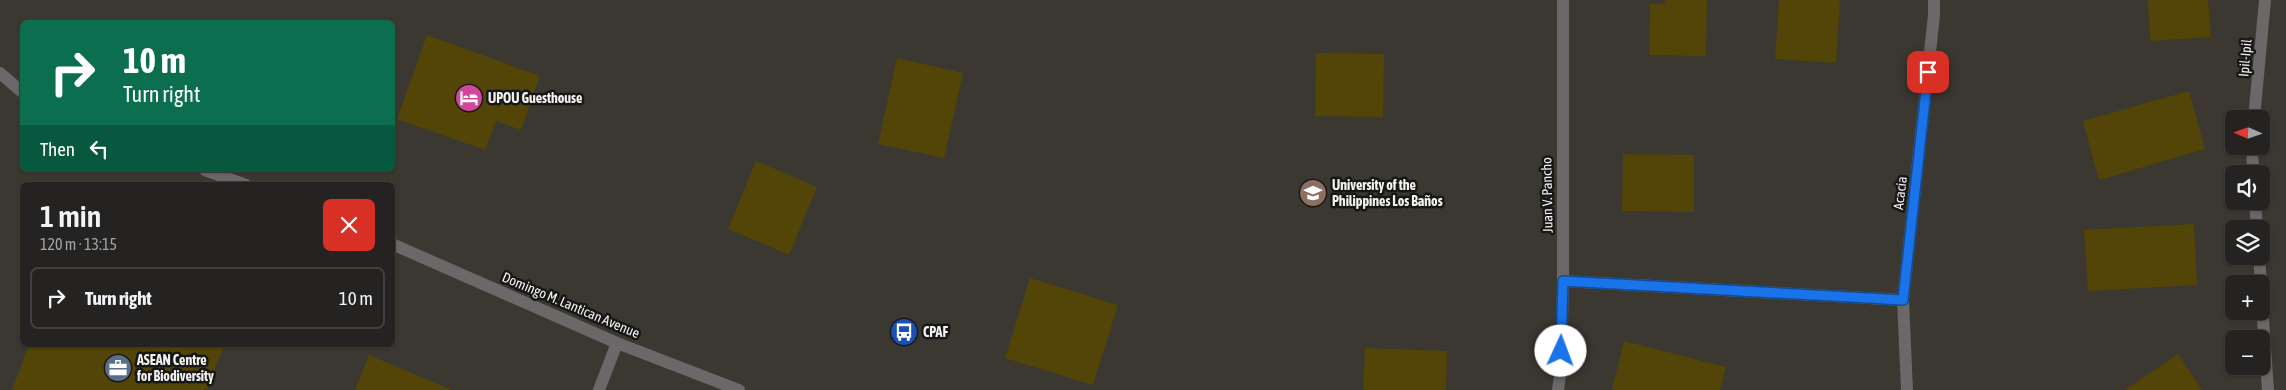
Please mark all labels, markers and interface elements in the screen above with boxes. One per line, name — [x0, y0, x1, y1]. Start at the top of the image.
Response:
street label: Ipil-Ipil — [2235, 38, 2255, 78]
icon: right — [40, 40, 105, 105]
text: 10 m — [123, 40, 186, 80]
pin — [1907, 51, 1949, 93]
icon: arrive — [1914, 58, 1942, 86]
text: Turn right — [123, 81, 200, 107]
hotel icon: UPOU Guesthouse — [454, 83, 484, 113]
place label: UPOU Guesthouse — [488, 90, 582, 106]
north arrow — [2225, 110, 2270, 155]
map controls — [2225, 110, 2270, 375]
icon: left — [85, 135, 113, 163]
text: Then — [40, 138, 75, 160]
street label: Juan V. Pancho — [1538, 157, 1556, 233]
button: sound — [2225, 165, 2270, 210]
street label: Acacia — [1890, 175, 1910, 211]
place label: University of the Philippines Los Baños — [1332, 177, 1443, 209]
school or university icon: University of the Philippines Los Baños — [1298, 178, 1328, 208]
text: 1 min — [40, 199, 101, 233]
button: close — [323, 199, 375, 251]
button: layers — [2225, 220, 2270, 265]
text: 120 m · 13:15 — [40, 235, 117, 253]
street label: Domingo M. Lantican Avenue — [500, 269, 642, 341]
button: + — [2225, 275, 2270, 320]
icon: right — [42, 284, 70, 312]
text: Turn right — [85, 287, 152, 309]
text: 10 m — [339, 287, 373, 309]
bus stop icon: CPAF — [889, 317, 919, 347]
place label: CPAF — [923, 324, 948, 340]
position arrow — [1534, 324, 1586, 376]
button: − — [2225, 330, 2270, 375]
place label: ASEAN Centre for Biodiversity — [136, 352, 214, 384]
office icon: ASEAN Centre for Biodiversity — [103, 353, 133, 383]

